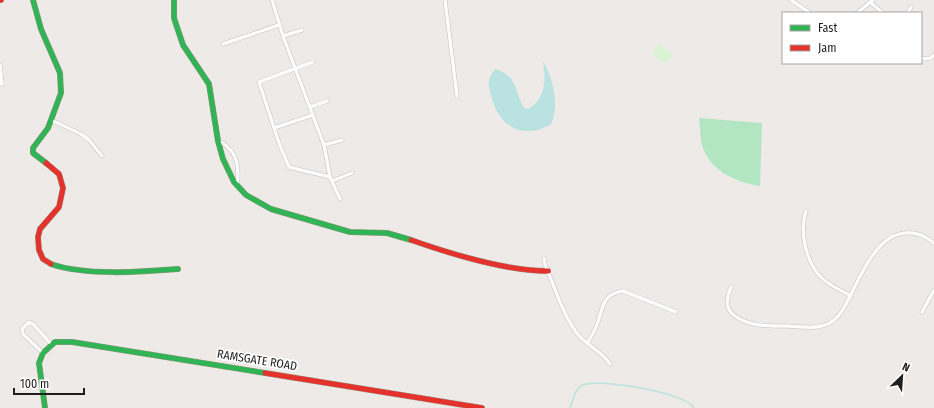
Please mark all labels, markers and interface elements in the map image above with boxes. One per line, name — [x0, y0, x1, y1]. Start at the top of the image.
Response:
legend — [782, 12, 922, 64]
text: Fast — [818, 21, 837, 35]
text: Jam — [818, 41, 836, 55]
street label: RAMSGATE ROAD — [216, 347, 298, 373]
north arrow — [882, 356, 922, 396]
text: N — [900, 360, 912, 375]
scale bar — [14, 370, 84, 396]
text: 100 m — [20, 377, 49, 391]

